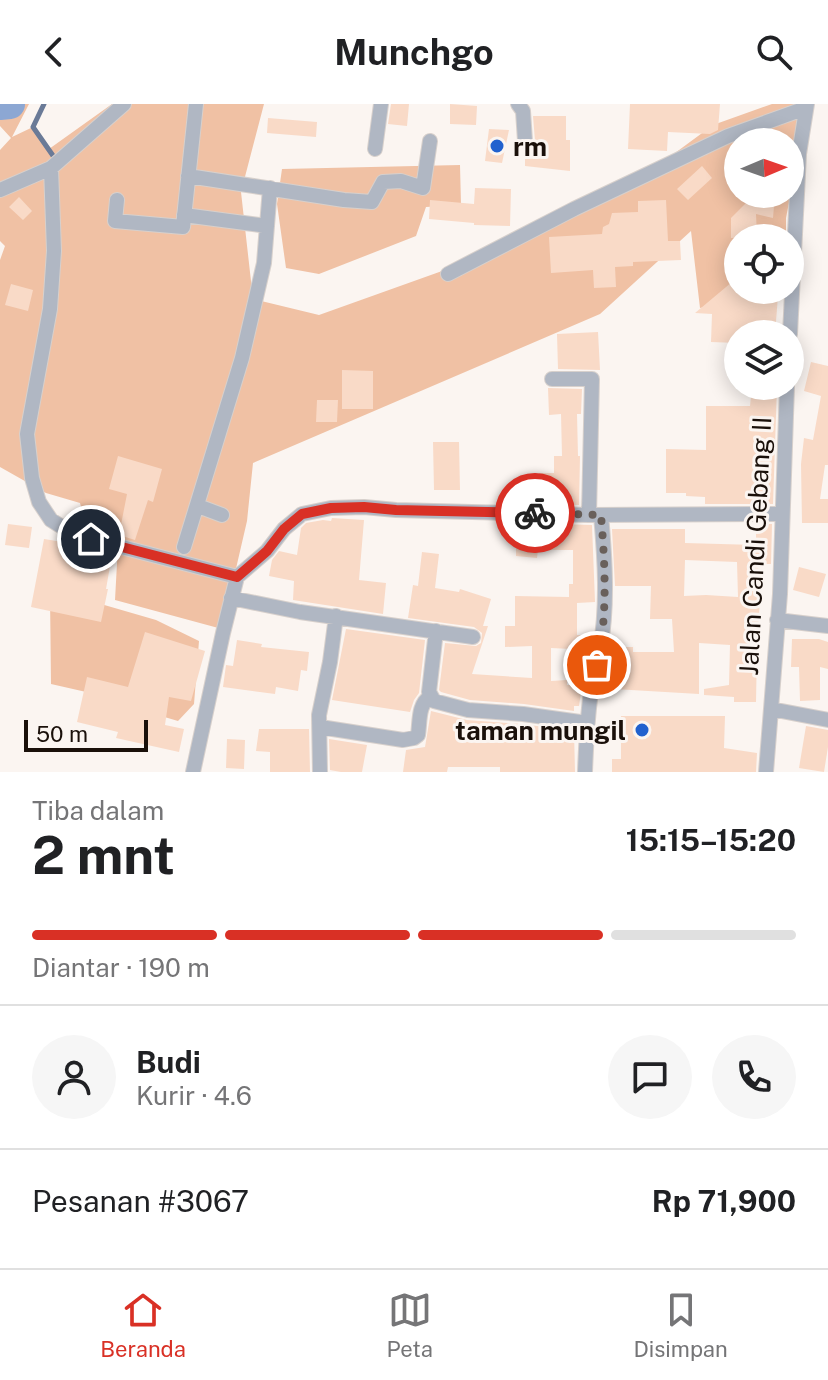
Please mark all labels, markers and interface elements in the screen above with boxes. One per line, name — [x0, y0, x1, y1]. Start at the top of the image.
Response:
icon: back — [32, 30, 76, 74]
icon: search — [752, 30, 796, 74]
text: Munchgo — [334, 31, 494, 73]
north arrow — [724, 128, 804, 208]
map controls — [724, 128, 804, 400]
place label: rm — [513, 131, 547, 162]
marker: rm — [488, 137, 506, 155]
button: locate — [724, 224, 804, 304]
button: layers — [724, 320, 804, 400]
street label: Jalan Candi Gebang II — [733, 416, 777, 676]
courier — [495, 473, 575, 553]
icon: bike — [513, 491, 557, 535]
pin — [57, 505, 125, 573]
icon: home — [69, 517, 113, 561]
pin — [563, 631, 631, 699]
icon: bag — [575, 643, 619, 687]
place label: taman mungil — [455, 715, 626, 746]
scale bar — [24, 716, 148, 752]
text: 50 m — [36, 721, 88, 747]
marker: taman mungil — [633, 721, 651, 739]
text: Tiba dalam — [32, 795, 164, 826]
text: 15:15–15:20 — [626, 822, 796, 858]
text: 2 mnt — [32, 825, 175, 886]
text: Diantar · 190 m — [32, 952, 210, 983]
button: person — [32, 1035, 116, 1119]
button: chat — [608, 1035, 692, 1119]
button: phone — [712, 1035, 796, 1119]
text: Budi — [136, 1044, 201, 1080]
text: Kurir · 4.6 — [136, 1080, 252, 1111]
text: Pesanan #3067 — [32, 1183, 249, 1219]
text: Rp 71,900 — [652, 1183, 796, 1219]
tab: Beranda — [100, 1288, 186, 1362]
tab: Peta — [386, 1288, 433, 1362]
tab: Disimpan — [633, 1288, 728, 1362]

